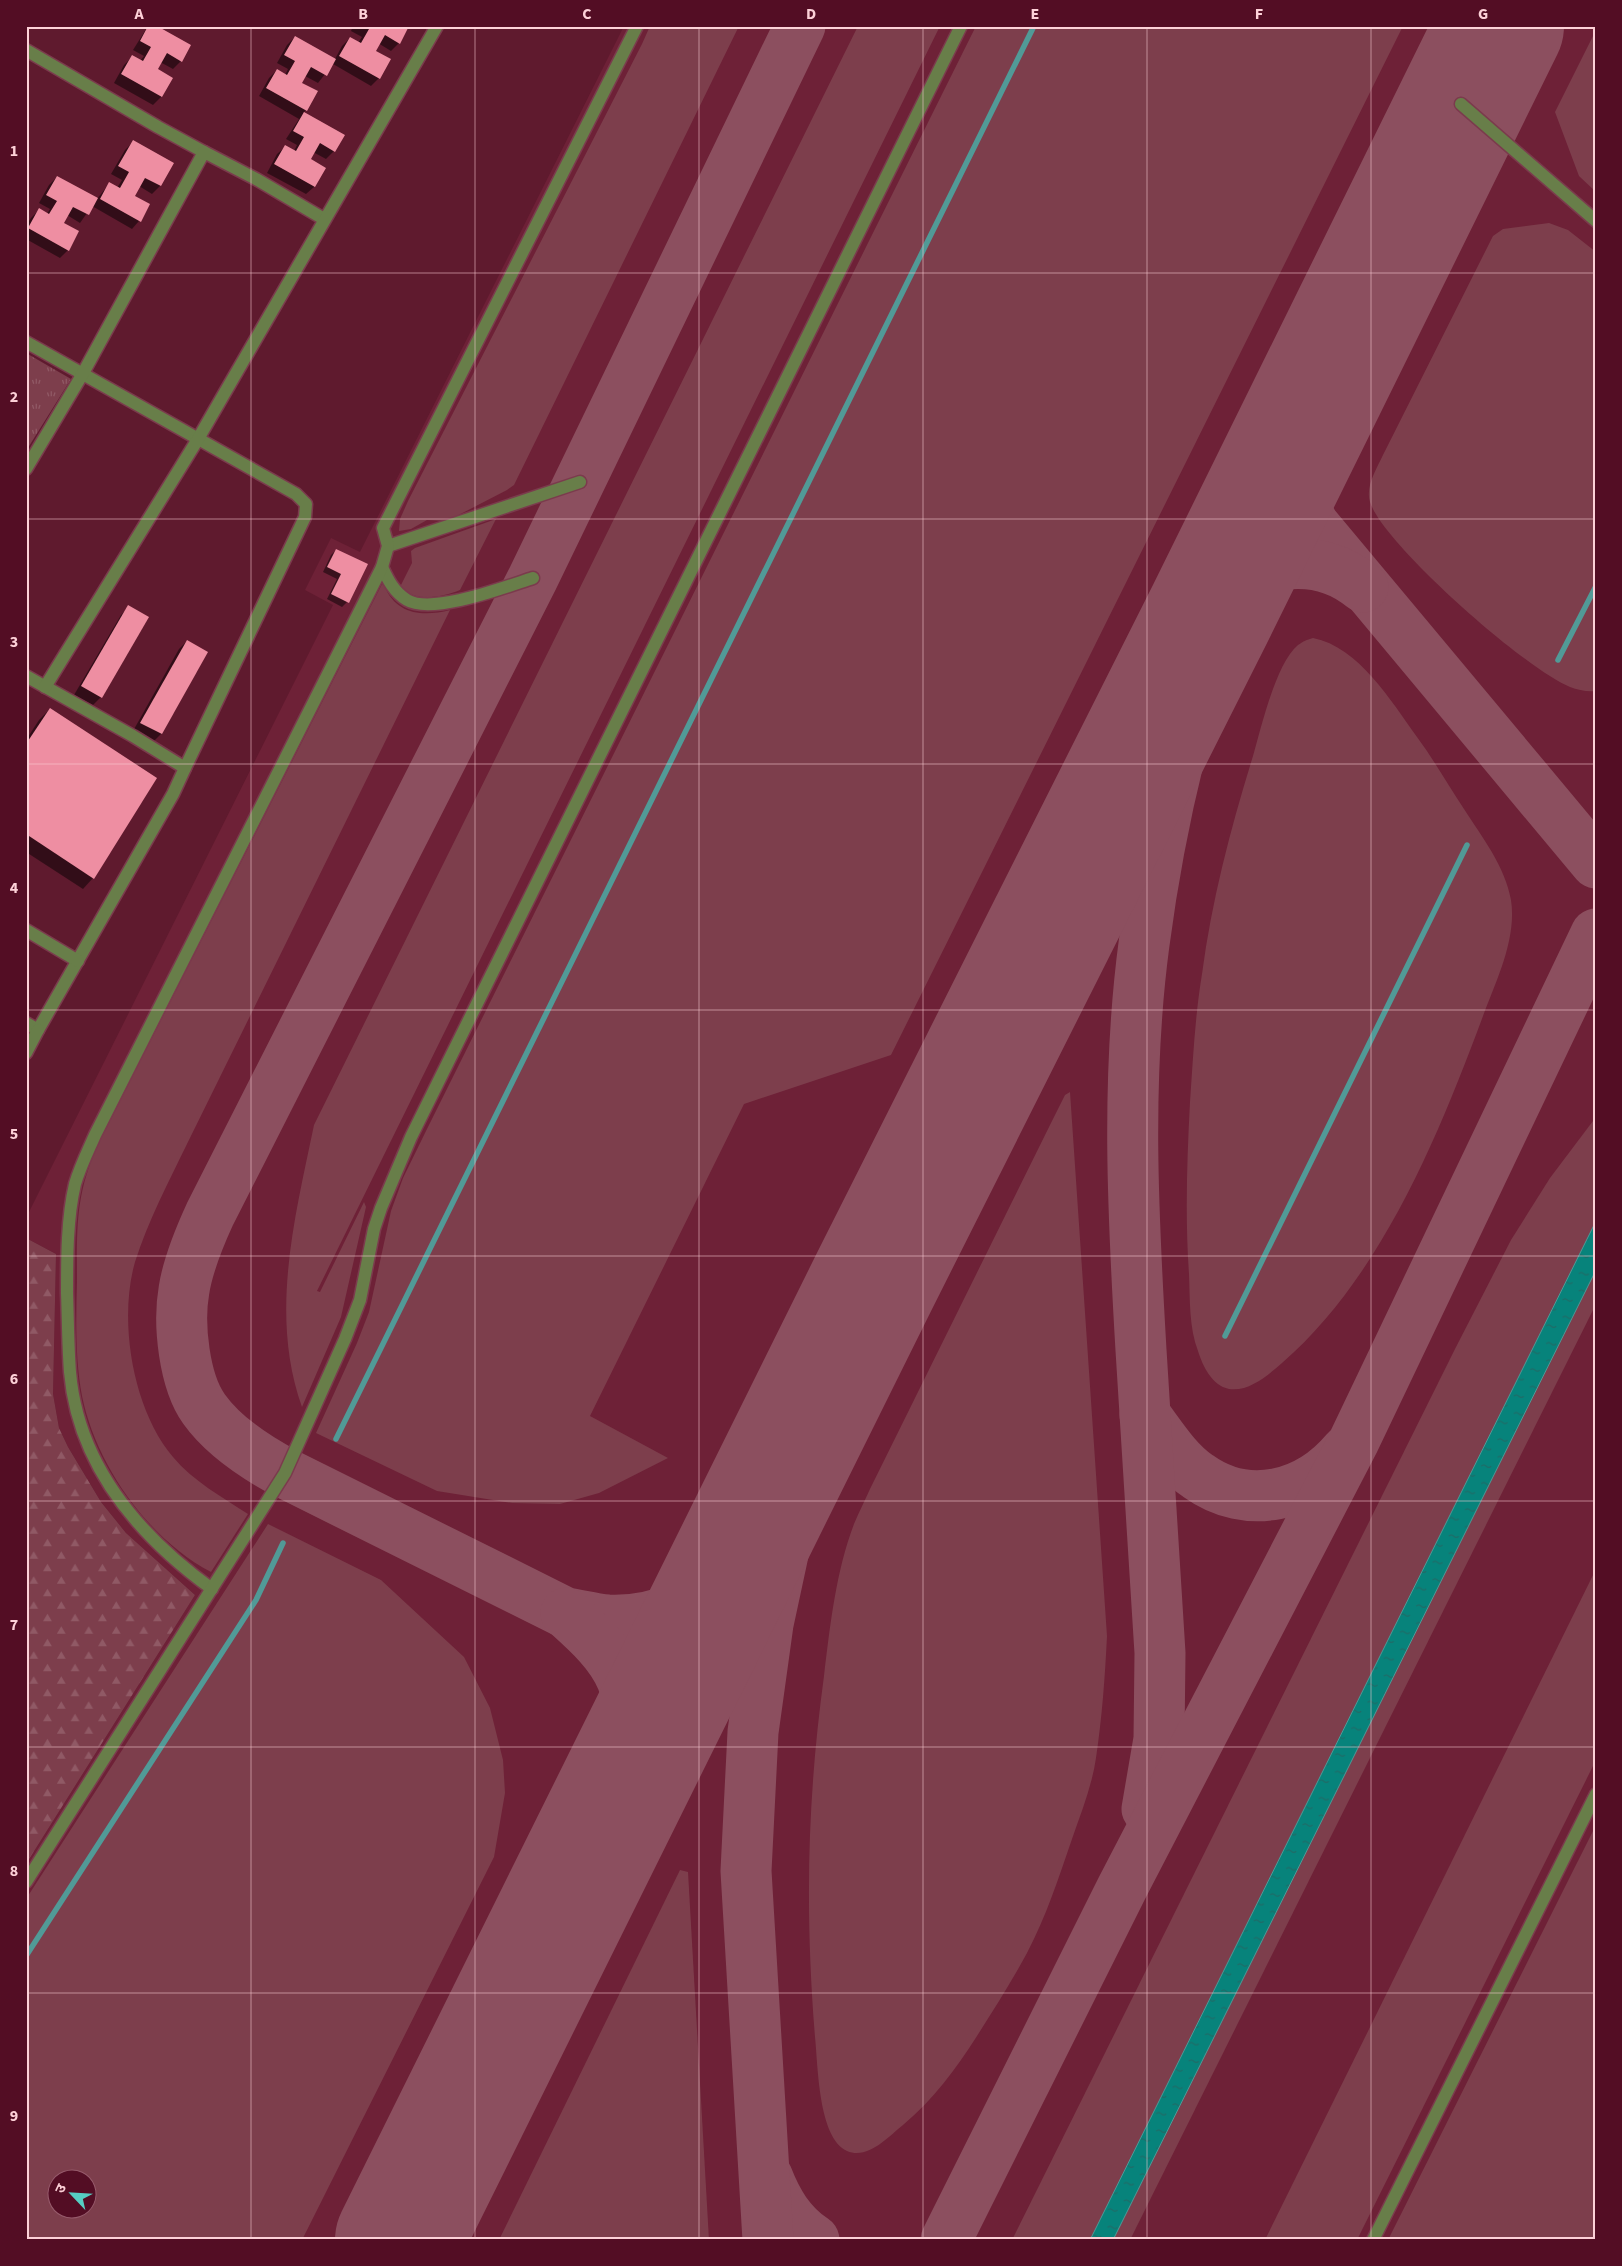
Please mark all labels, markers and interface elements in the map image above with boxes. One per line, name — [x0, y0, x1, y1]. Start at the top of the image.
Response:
text: A — [133, 3, 144, 25]
text: B — [358, 3, 368, 25]
text: C — [582, 3, 592, 25]
text: D — [806, 3, 816, 25]
text: E — [1031, 3, 1039, 25]
text: F — [1255, 3, 1263, 25]
text: G — [1478, 3, 1488, 25]
text: 1 — [10, 140, 18, 162]
text: 2 — [10, 386, 18, 408]
text: 3 — [10, 631, 18, 653]
text: 4 — [10, 877, 19, 899]
text: 5 — [10, 1123, 18, 1145]
text: 6 — [10, 1368, 18, 1390]
text: 7 — [10, 1614, 18, 1636]
text: 8 — [10, 1860, 18, 1882]
text: 9 — [10, 2105, 18, 2127]
north arrow — [48, 2168, 98, 2218]
text: उ — [50, 2180, 72, 2197]

